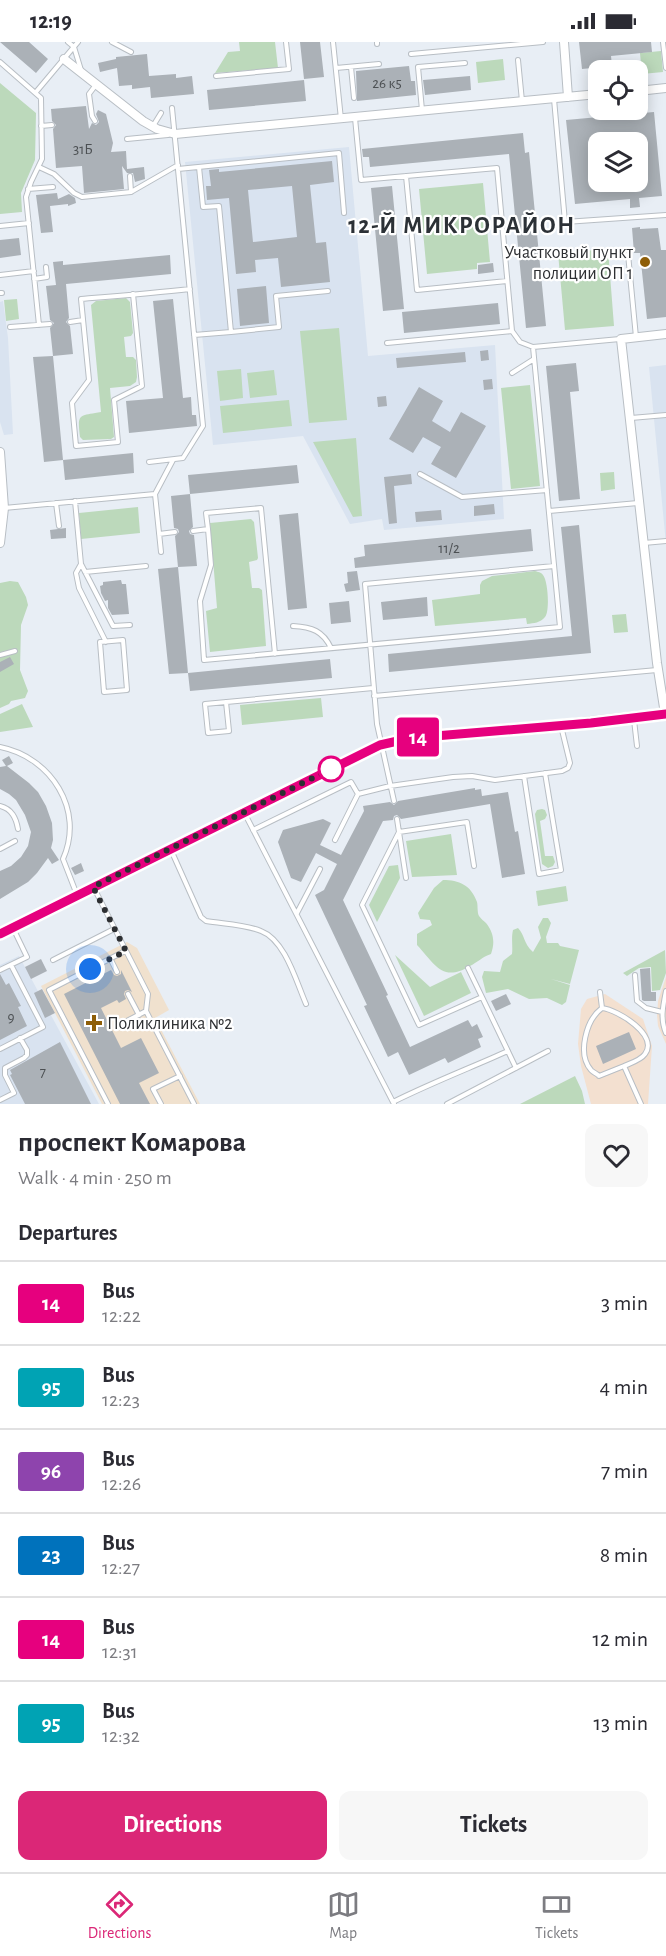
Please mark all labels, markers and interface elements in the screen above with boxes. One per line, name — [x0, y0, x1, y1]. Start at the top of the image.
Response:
text: 12:19 — [30, 10, 72, 32]
map controls — [588, 60, 648, 192]
button: locate — [588, 60, 648, 120]
house number: 26 к5 — [372, 76, 402, 91]
button: layers — [588, 132, 648, 192]
house number: 31Б — [73, 142, 93, 157]
district label: 12-Й МИКРОРАЙОН — [348, 212, 576, 238]
place label: Участковый пункт полиции ОП 1 — [504, 244, 634, 283]
marker: Участковый пункт полиции ОП 1 — [638, 255, 652, 269]
house number: 11/2 — [438, 541, 460, 556]
line badge: 14 — [391, 718, 445, 756]
text: 14 — [409, 727, 427, 748]
unlabelled marker — [318, 756, 344, 782]
your location — [75, 954, 105, 984]
house number: 9 — [7, 1010, 15, 1025]
marker: Поликлиника №2 — [85, 1014, 103, 1032]
place label: Поликлиника №2 — [107, 1015, 232, 1033]
house number: 7 — [40, 1065, 46, 1080]
button: heart — [585, 1124, 648, 1187]
text: проспект Комарова — [18, 1129, 246, 1157]
text: Walk · 4 min · 250 m — [18, 1168, 172, 1188]
text: Departures — [18, 1222, 118, 1244]
text: Bus — [102, 1280, 135, 1302]
text: 3 min — [601, 1292, 648, 1314]
text: 14 — [42, 1293, 60, 1314]
text: 12:22 — [102, 1306, 141, 1326]
text: Bus — [102, 1364, 135, 1386]
text: 4 min — [600, 1376, 648, 1398]
text: 95 — [41, 1377, 61, 1398]
text: 12:23 — [102, 1390, 140, 1410]
text: Bus — [102, 1448, 135, 1470]
text: 7 min — [601, 1460, 648, 1482]
text: 96 — [41, 1461, 61, 1482]
text: 12:26 — [102, 1474, 141, 1494]
text: Bus — [102, 1532, 135, 1554]
text: 8 min — [600, 1544, 648, 1566]
text: 23 — [42, 1545, 60, 1566]
text: 12:27 — [102, 1558, 140, 1578]
text: Bus — [102, 1616, 135, 1638]
text: 12 min — [593, 1628, 648, 1650]
text: 14 — [42, 1629, 60, 1650]
text: 12:31 — [102, 1642, 138, 1662]
text: Bus — [102, 1700, 135, 1722]
text: 13 min — [593, 1712, 648, 1734]
text: 95 — [41, 1713, 61, 1734]
text: 12:32 — [102, 1726, 140, 1746]
button: Directions — [18, 1791, 327, 1860]
button: Tickets — [339, 1791, 648, 1860]
tab: Directions — [88, 1888, 151, 1943]
tab: Map — [327, 1888, 360, 1943]
tab: Tickets — [535, 1888, 578, 1943]

